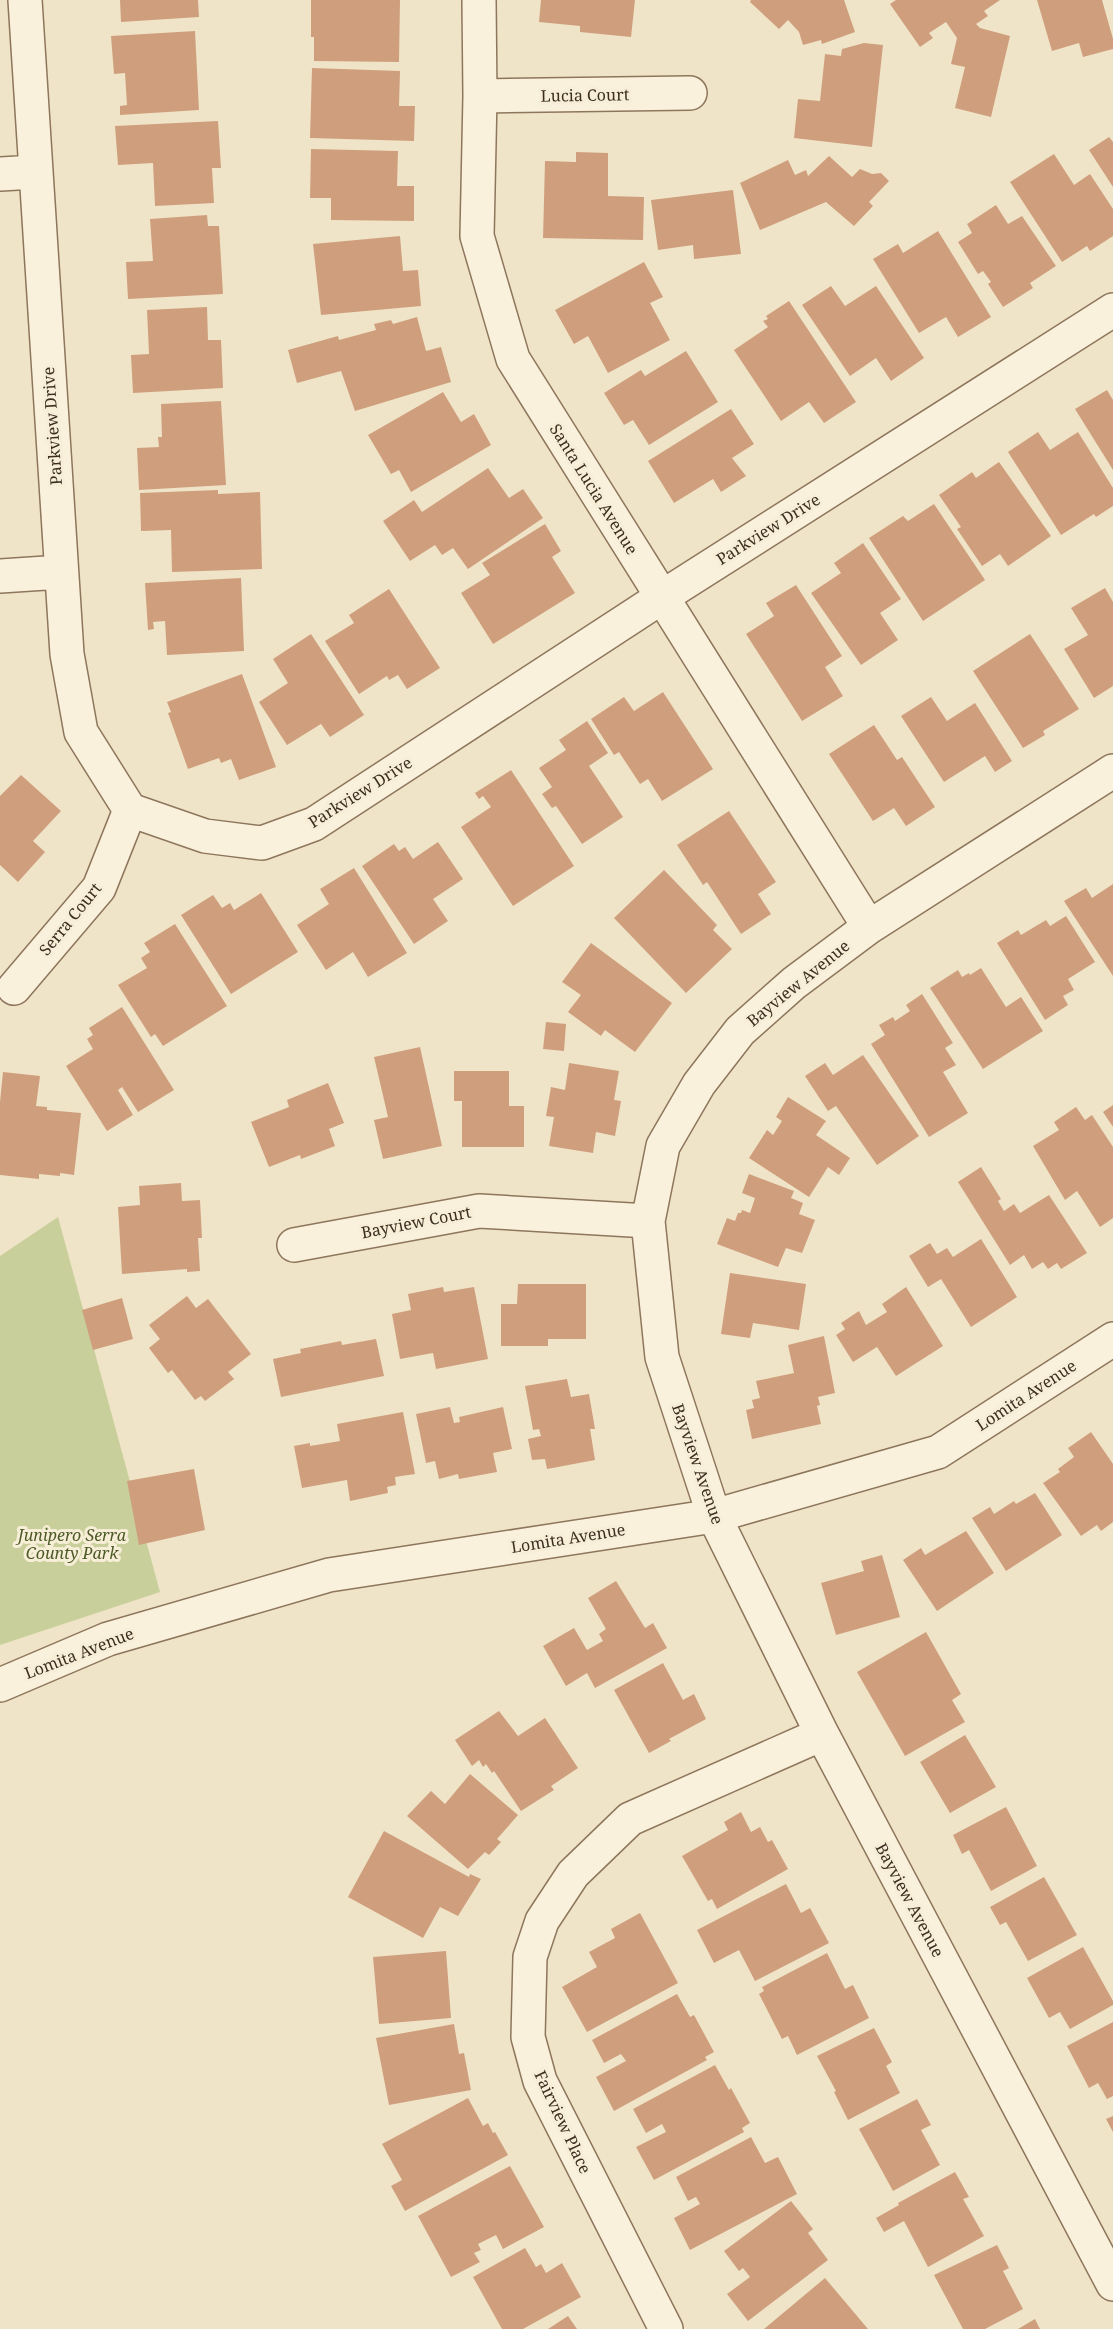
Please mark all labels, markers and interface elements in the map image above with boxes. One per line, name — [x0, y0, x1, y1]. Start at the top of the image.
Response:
street label: Lucia Court — [540, 83, 630, 107]
street label: Parkview Drive — [37, 366, 67, 486]
street label: Santa Lucia Avenue — [545, 419, 643, 559]
street label: Parkview Drive — [712, 488, 824, 570]
street label: Parkview Drive — [304, 751, 416, 833]
street label: Serra Court — [34, 878, 106, 960]
street label: Bayview Avenue — [742, 935, 854, 1031]
street label: Bayview Court — [359, 1200, 473, 1243]
street label: Lomita Avenue — [972, 1354, 1080, 1436]
street label: Bayview Avenue — [667, 1401, 729, 1527]
street label: Lomita Avenue — [509, 1518, 627, 1558]
park label: Junipero Serra County Park — [15, 1524, 127, 1564]
street label: Lomita Avenue — [21, 1622, 137, 1684]
street label: Bayview Avenue — [871, 1839, 949, 1961]
street label: Fairview Place — [529, 2067, 597, 2177]

